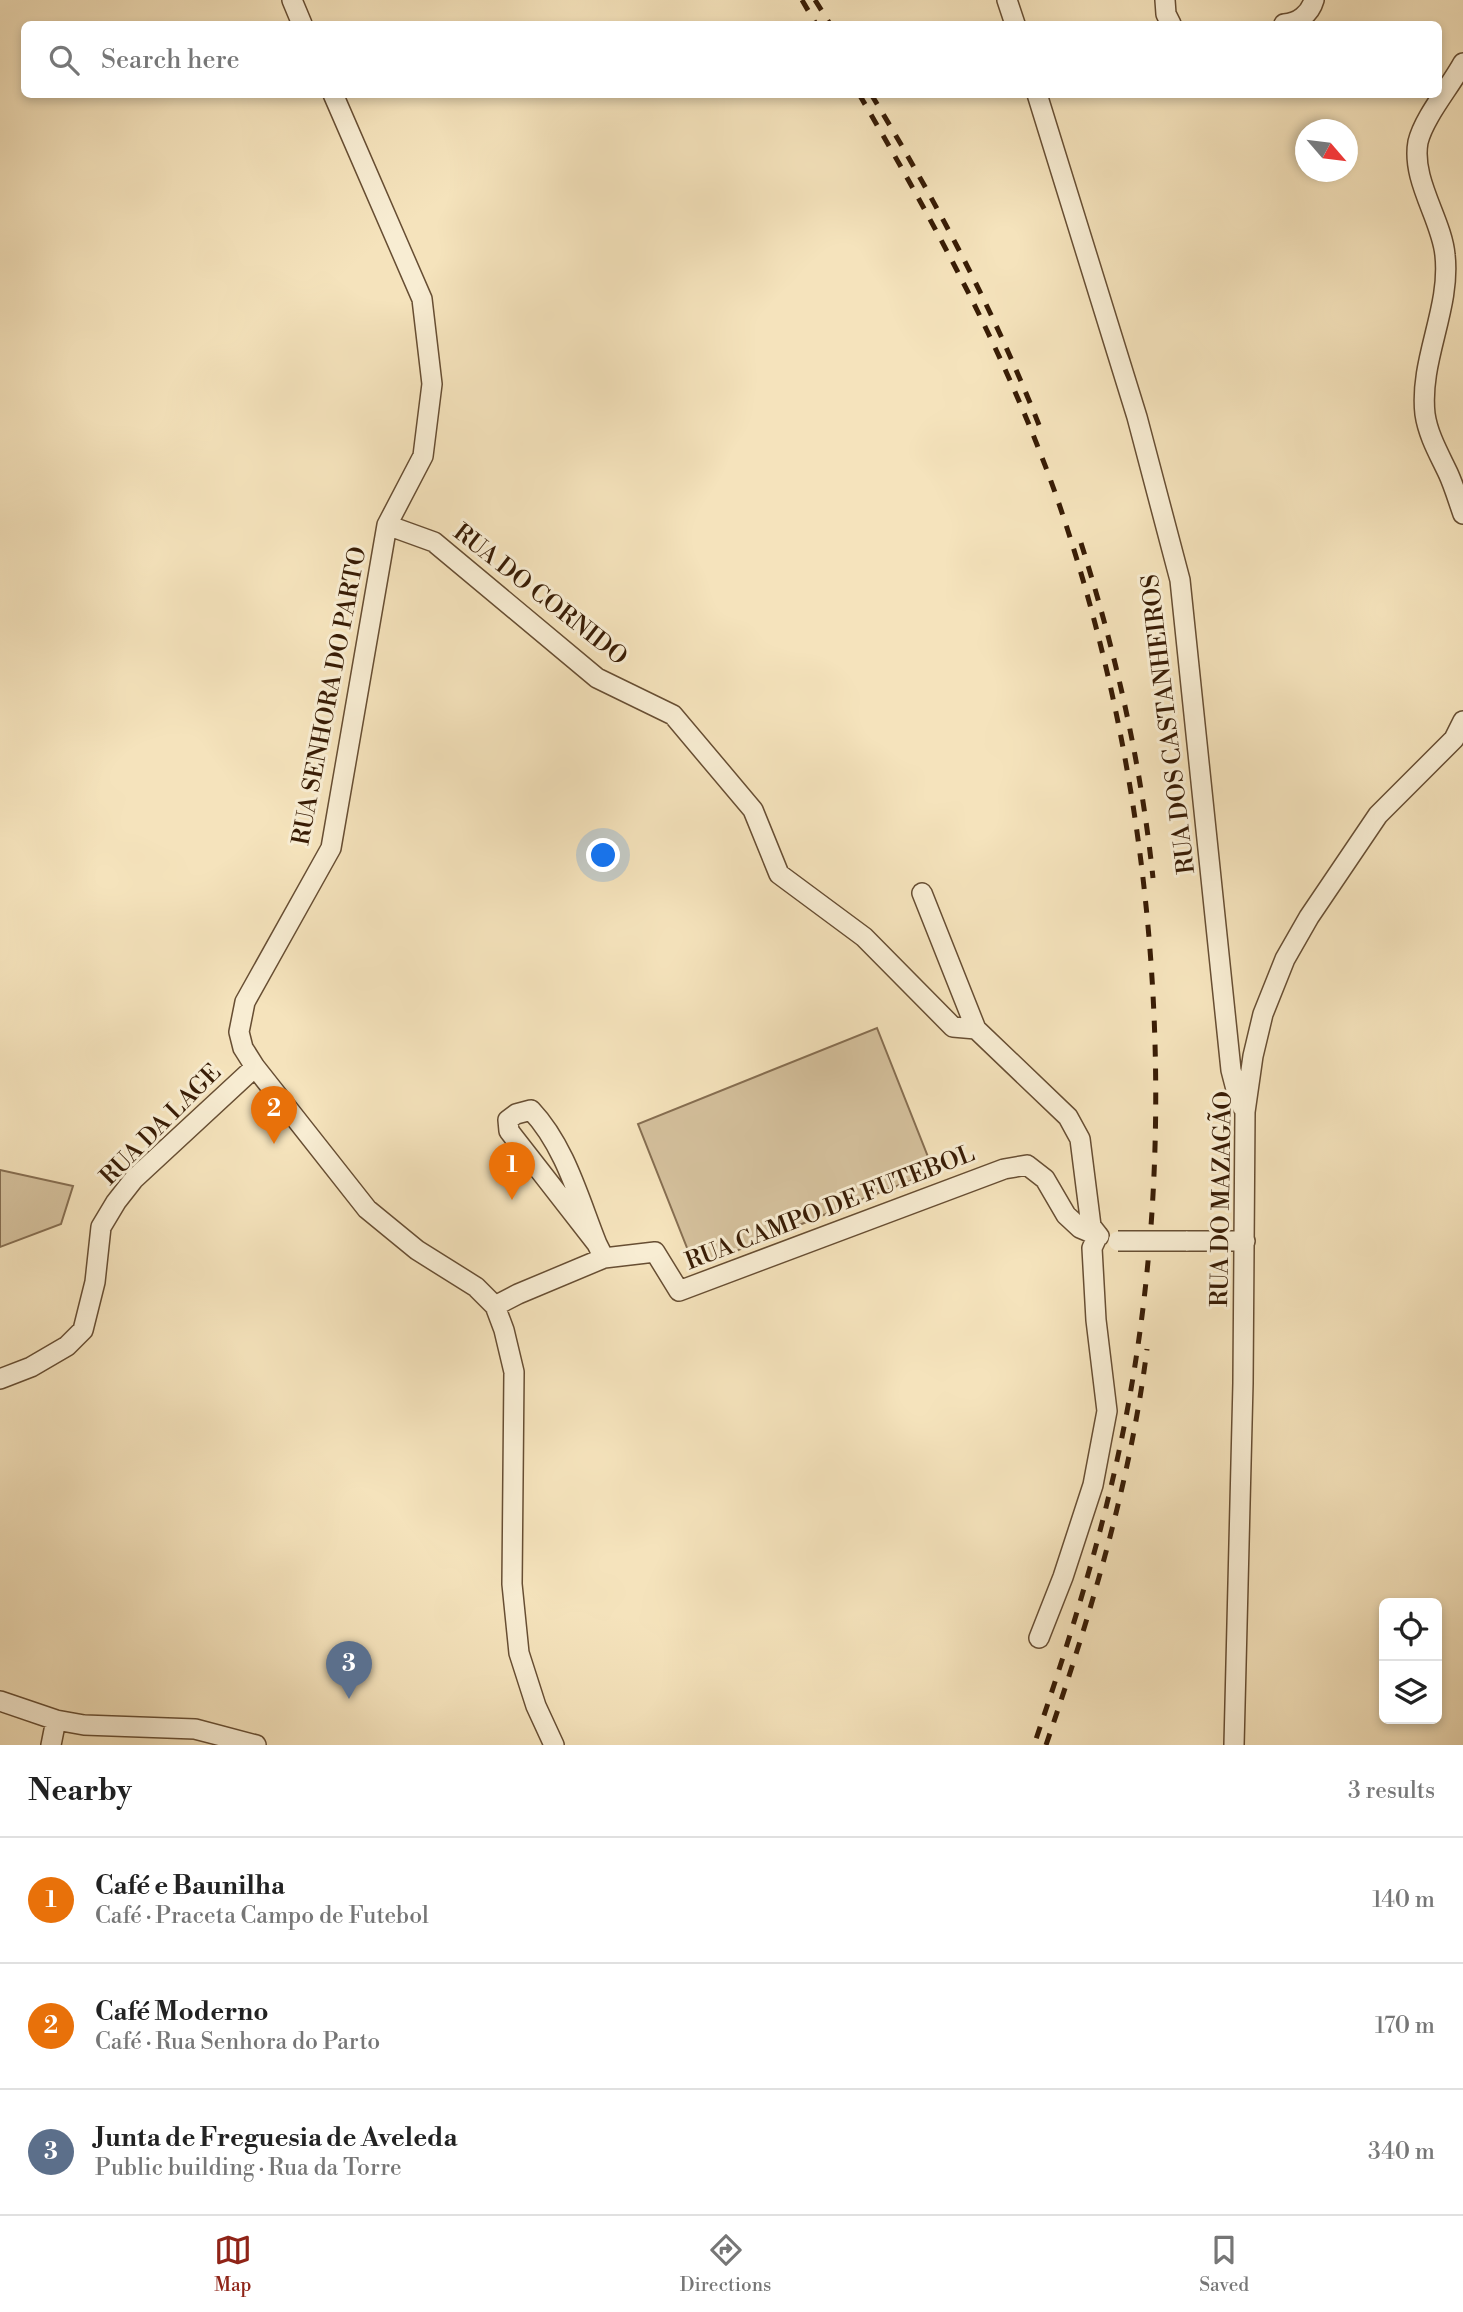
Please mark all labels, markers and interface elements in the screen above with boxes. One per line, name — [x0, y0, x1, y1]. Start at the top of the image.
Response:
search box — [21, 21, 1442, 98]
icon: search — [45, 41, 83, 79]
text: Search here — [101, 44, 240, 76]
north arrow — [1295, 119, 1358, 182]
street label: RUA DO CORNIDO — [447, 518, 633, 672]
street label: RUA SENHORA DO PARTO — [286, 544, 374, 848]
street label: RUA DOS CASTANHEIROS — [1136, 572, 1202, 876]
your location — [586, 838, 620, 872]
street label: RUA DA LAGE — [94, 1058, 228, 1192]
pin: 2 — [251, 1086, 297, 1144]
street label: RUA DO MAZAGÃO — [1204, 1091, 1239, 1307]
street label: RUA CAMPO DE FUTEBOL — [681, 1139, 979, 1277]
pin: 1 — [489, 1142, 535, 1200]
map controls — [1379, 1598, 1442, 1724]
button: locate — [1379, 1598, 1442, 1661]
pin: 3 — [326, 1641, 372, 1699]
button: layers — [1379, 1661, 1442, 1724]
text: Nearby — [28, 1772, 132, 1810]
text: 3 results — [1348, 1777, 1435, 1805]
text: Café e Baunilha — [95, 1870, 285, 1902]
text: 1 — [45, 1886, 57, 1914]
text: 140 m — [1372, 1886, 1435, 1914]
text: Café · Praceta Campo de Futebol — [95, 1902, 429, 1930]
text: Café Moderno — [95, 1996, 269, 2028]
text: 2 — [44, 2012, 58, 2040]
text: 170 m — [1375, 2012, 1435, 2040]
text: Café · Rua Senhora do Parto — [95, 2028, 380, 2056]
text: Junta de Freguesia de Aveleda — [95, 2122, 458, 2154]
text: 3 — [44, 2138, 58, 2166]
text: 340 m — [1368, 2138, 1435, 2166]
text: Public building · Rua da Torre — [95, 2154, 402, 2182]
tab: Map — [214, 2231, 252, 2297]
tab: Directions — [680, 2231, 771, 2297]
tab: Saved — [1199, 2231, 1249, 2297]

